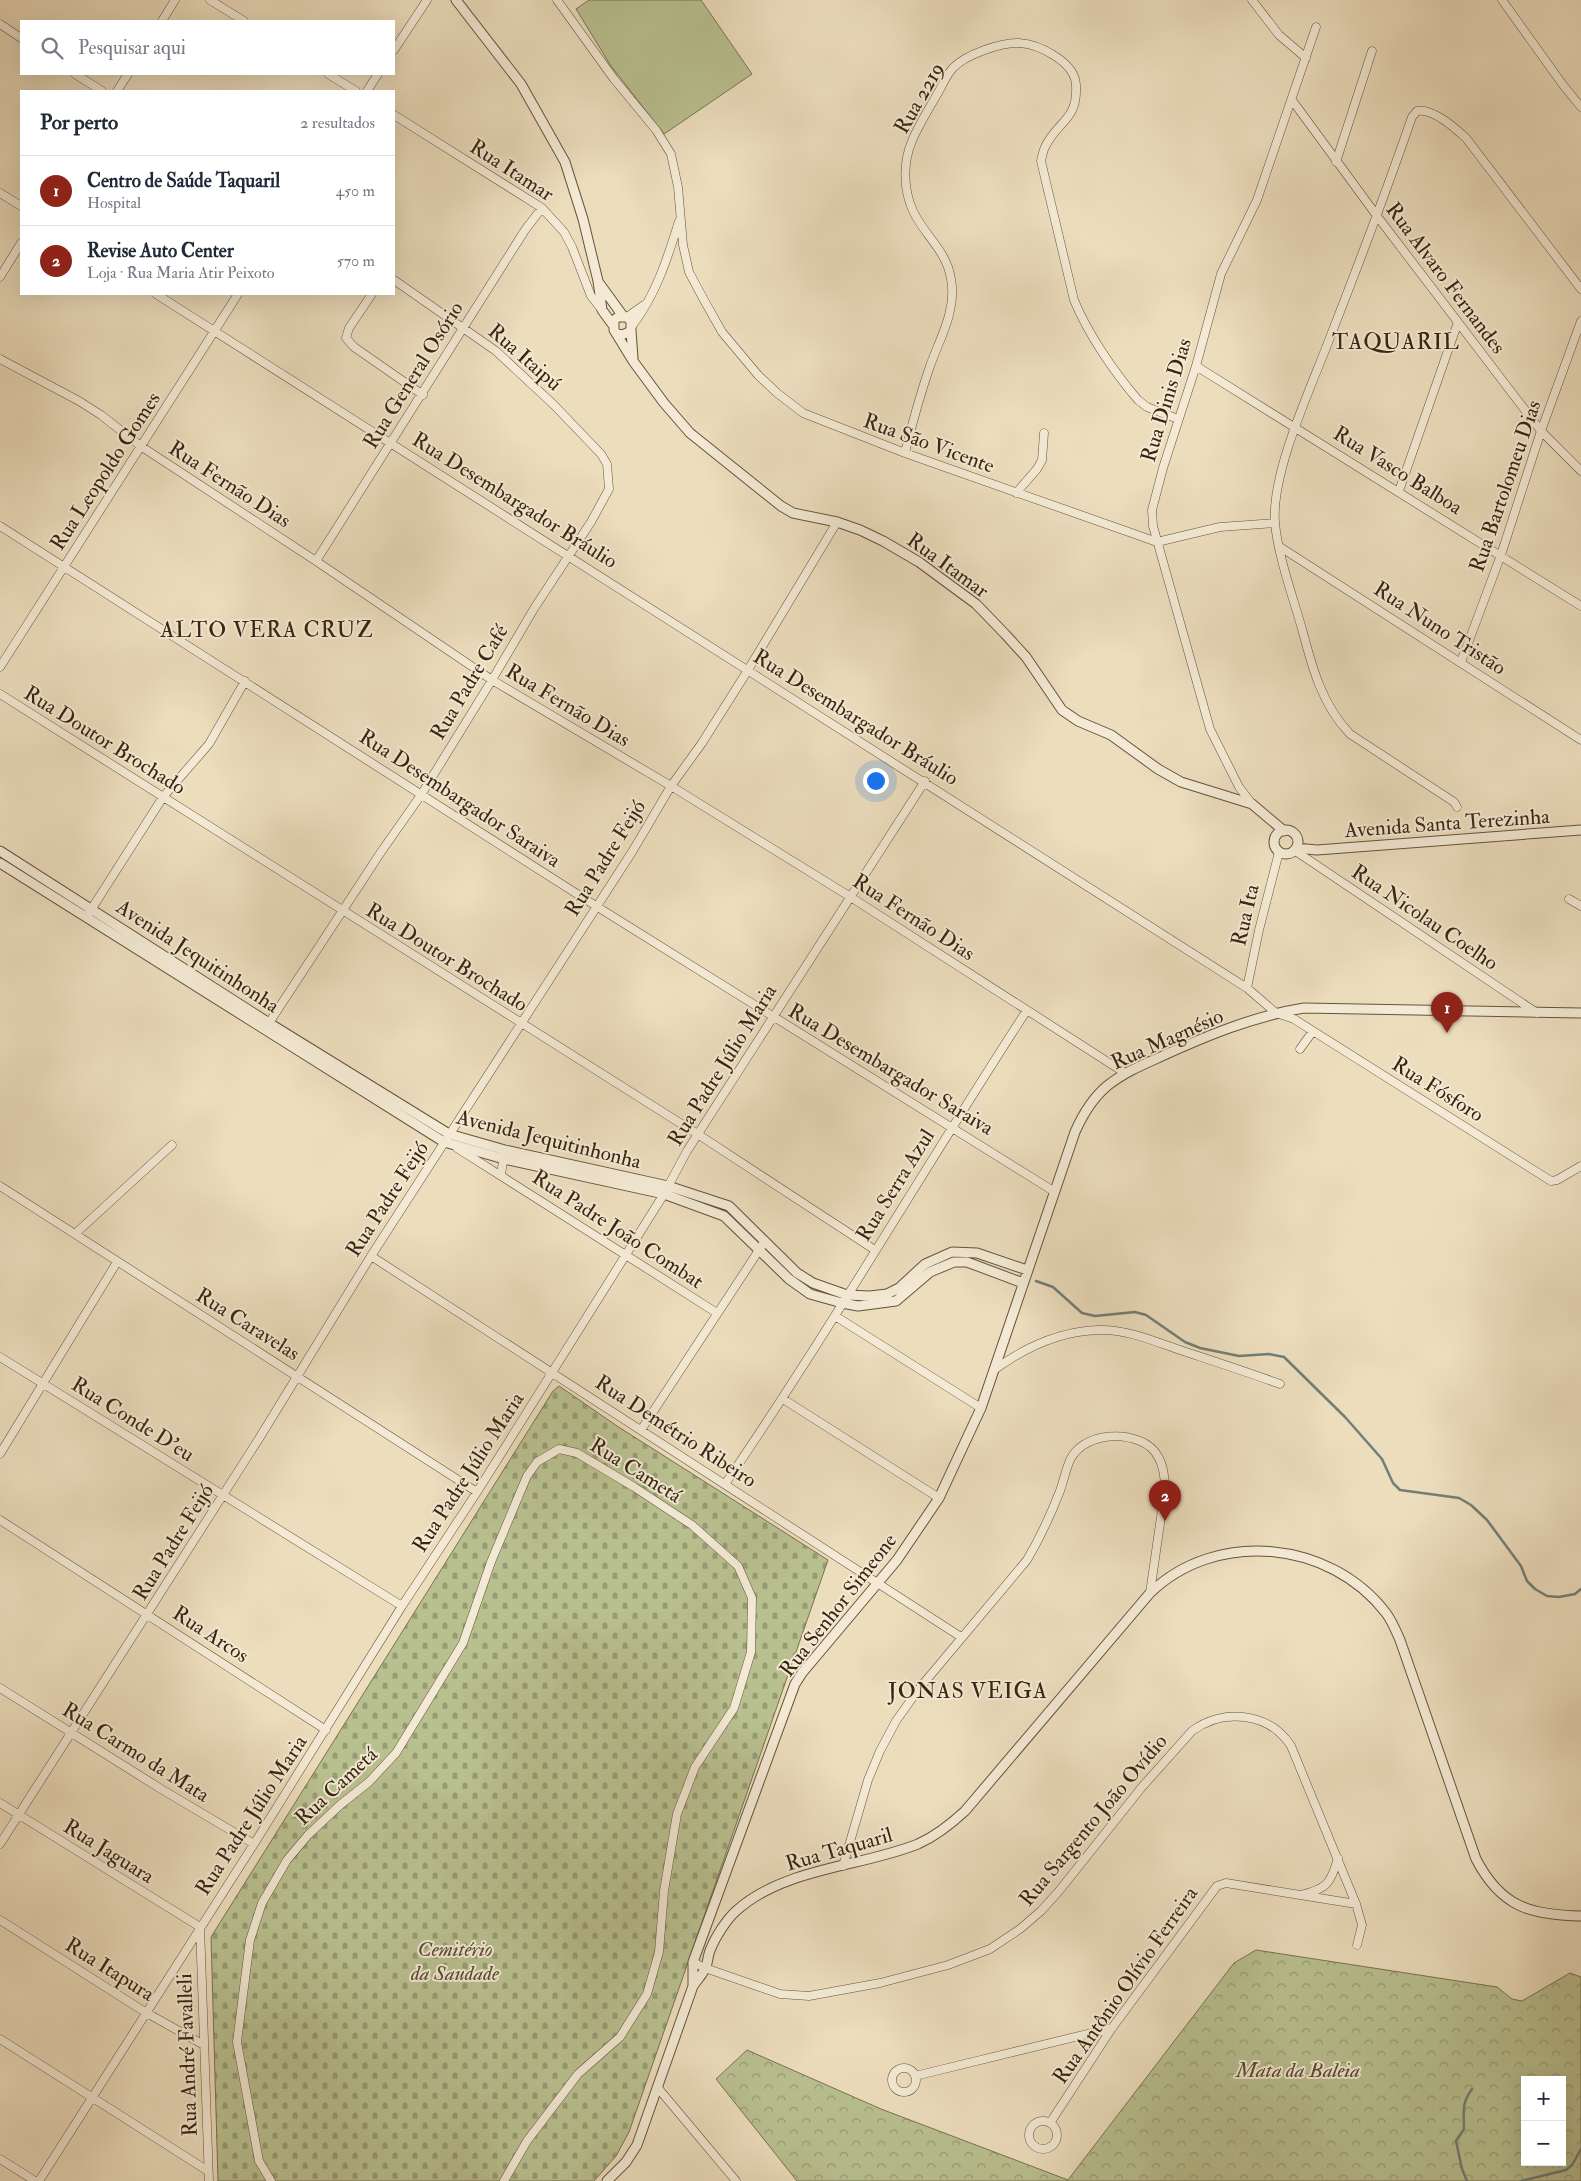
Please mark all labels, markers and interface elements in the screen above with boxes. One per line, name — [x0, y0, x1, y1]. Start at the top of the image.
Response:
search box — [20, 20, 395, 75]
icon: search — [38, 34, 66, 62]
text: Pesquisar aqui — [78, 36, 186, 60]
street label: Rua 2219 — [888, 58, 951, 139]
text: Por perto — [40, 109, 118, 136]
text: 2 resultados — [300, 113, 375, 133]
street label: Rua Itamar — [464, 133, 559, 208]
text: Centro de Saúde Taquaril — [87, 169, 280, 193]
text: 1 — [53, 181, 59, 201]
text: 450 m — [336, 181, 375, 201]
text: Hospital — [87, 193, 141, 213]
street label: Rua Alvaro Fernandes — [1380, 197, 1511, 360]
text: Revise Auto Center — [87, 239, 234, 263]
text: 2 — [52, 251, 60, 271]
text: 570 m — [337, 251, 375, 271]
text: Loja · Rua Maria Atir Peixoto — [87, 263, 274, 283]
street label: Rua General Osório — [357, 297, 470, 454]
street label: Rua Itaipú — [482, 318, 567, 397]
district label: TAQUARIL — [1332, 328, 1460, 356]
street label: Rua Dinis Dias — [1135, 335, 1198, 465]
street label: Rua Leopoldo Gomes — [44, 387, 167, 556]
street label: Rua Bartolomeu Dias — [1463, 397, 1548, 576]
street label: Rua São Vicente — [860, 407, 998, 480]
street label: Rua Vasco Balboa — [1328, 420, 1468, 521]
street label: Rua Desembargador Bráulio — [407, 426, 622, 575]
street label: Rua Fernão Dias — [163, 435, 296, 534]
street label: Rua Itamar — [901, 527, 994, 604]
street label: Rua Nuno Tristão — [1368, 576, 1511, 681]
district label: ALTO VERA CRUZ — [159, 616, 374, 644]
street label: Rua Padre Café — [424, 619, 515, 745]
street label: Rua Desembargador Bráulio — [748, 643, 963, 792]
street label: Rua Fernão Dias — [501, 658, 635, 753]
street label: Rua Doutor Brochado — [19, 680, 191, 801]
street label: Rua Desembargador Saraiva — [354, 723, 566, 874]
your location — [863, 768, 889, 794]
street label: Rua Padre Feijó — [559, 795, 652, 922]
street label: Avenida Santa Terezinha — [1343, 803, 1551, 844]
street label: Rua Nicolau Coelho — [1346, 858, 1503, 977]
street label: Rua Fernão Dias — [847, 868, 980, 967]
street label: Rua Ita — [1225, 881, 1266, 949]
street label: Avenida Jequitinhonha — [110, 893, 285, 1019]
street label: Rua Doutor Brochado — [361, 897, 533, 1018]
street label: Rua Padre Júlio Maria — [662, 979, 783, 1151]
pin: 1 — [1431, 992, 1463, 1033]
street label: Rua Desembargador Saraiva — [783, 997, 999, 1142]
street label: Rua Magnésio — [1107, 1003, 1228, 1076]
street label: Rua Fósforo — [1387, 1051, 1489, 1128]
street label: Avenida Jequitinhonha — [453, 1103, 644, 1176]
street label: Rua Serra Azul — [850, 1123, 941, 1247]
street label: Rua Padre Feijó — [340, 1136, 435, 1262]
street label: Rua Padre João Combat — [527, 1164, 709, 1295]
street label: Rua Caravelas — [191, 1282, 305, 1367]
street label: Rua Demétrio Ribeiro — [590, 1369, 762, 1494]
street label: Rua Conde D'eu — [66, 1371, 199, 1468]
street label: Rua Padre Júlio Maria — [407, 1387, 530, 1557]
street label: Rua Cametá — [585, 1432, 687, 1509]
street label: Rua Padre Feijó — [127, 1479, 220, 1606]
pin: 2 — [1149, 1480, 1181, 1521]
street label: Rua Senhor Simeone — [774, 1528, 903, 1683]
street label: Rua Arcos — [168, 1600, 254, 1669]
district label: JONAS VEIGA — [887, 1677, 1048, 1705]
street label: Rua Carmo da Mata — [57, 1696, 215, 1809]
street label: Rua Sargento João Ovídio — [1013, 1729, 1173, 1912]
street label: Rua Padre Júlio Maria — [190, 1730, 313, 1900]
street label: Rua Cametá — [289, 1741, 384, 1831]
street label: Rua Jaguara — [58, 1813, 159, 1890]
street label: Rua Taquaril — [783, 1821, 896, 1878]
street label: Rua Antônio Olívio Ferreira — [1047, 1881, 1204, 2089]
street label: Rua Itapura — [60, 1931, 160, 2008]
park label: Cemitério da Saudade — [410, 1936, 500, 1987]
street label: Rua André Favalleli — [171, 1973, 204, 2137]
park label: Mata da Baleia — [1234, 2057, 1360, 2084]
map controls — [1521, 2076, 1566, 2166]
button: + — [1521, 2076, 1566, 2121]
button: − — [1521, 2121, 1566, 2166]

